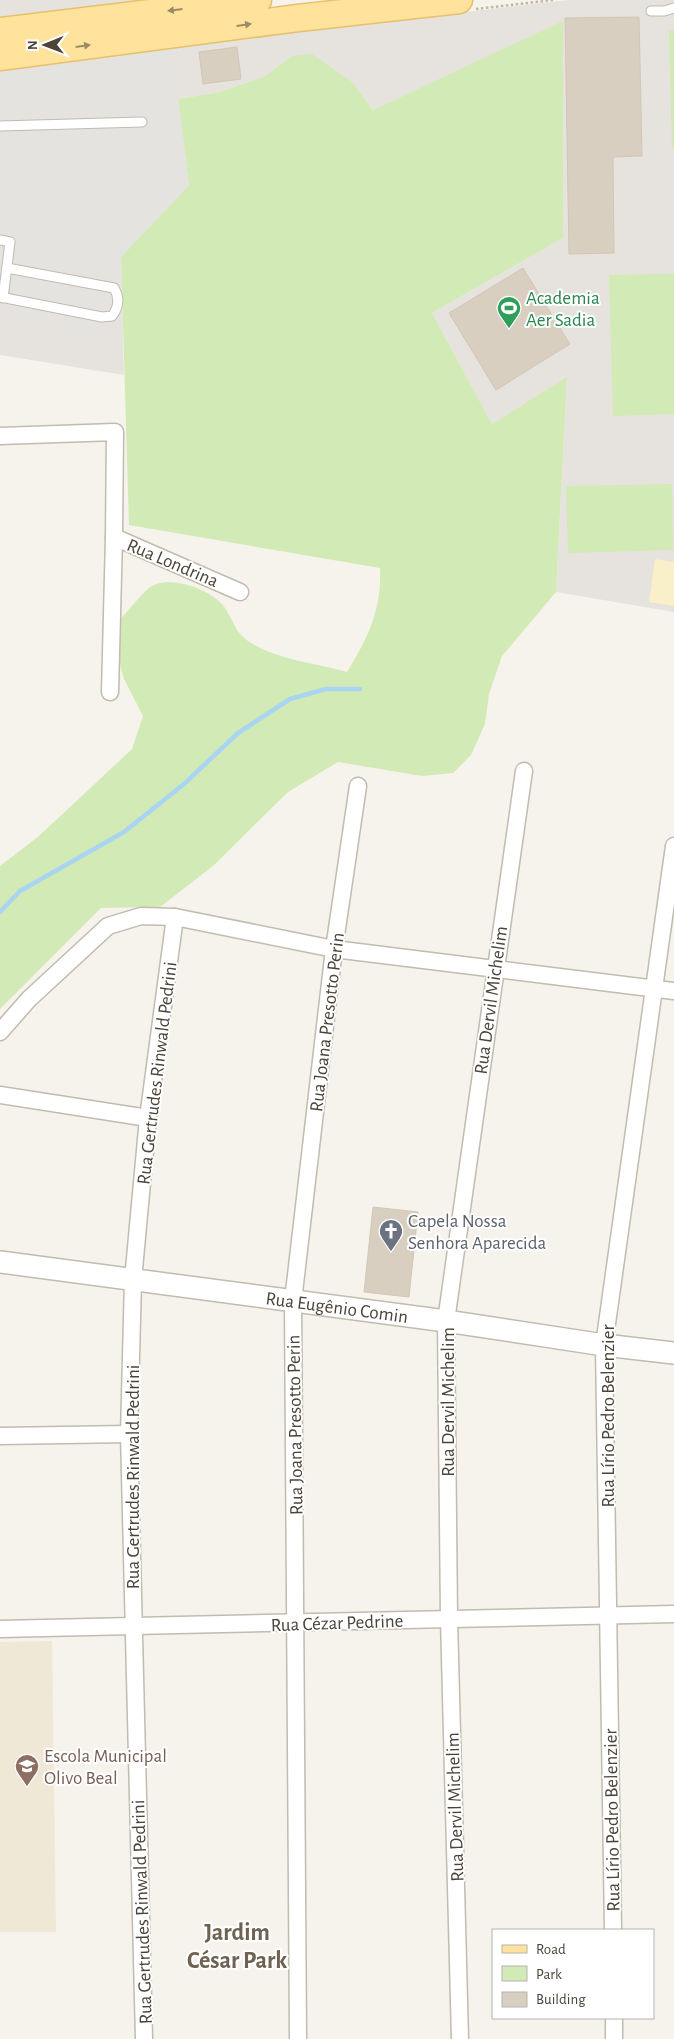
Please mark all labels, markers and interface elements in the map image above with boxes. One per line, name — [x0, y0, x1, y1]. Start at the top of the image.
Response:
one-way arrow — [167, 6, 183, 14]
north arrow — [20, 20, 70, 70]
one-way arrow — [236, 21, 252, 29]
text: N — [26, 40, 40, 50]
one-way arrow — [75, 42, 91, 50]
place label: Academia Aer Sadia — [526, 289, 600, 330]
sports icon: Academia Aer Sadia — [496, 295, 522, 329]
street label: Rua Londrina — [124, 536, 221, 591]
street label: Rua Dervil Michelim — [472, 925, 511, 1076]
street label: Rua Joana Presotto Perin — [307, 931, 348, 1113]
street label: Rua Gertrudes Rinwald Pedrini — [134, 961, 181, 1186]
place label: Capela Nossa Senhora Aparecida — [408, 1212, 547, 1253]
church icon: Capela Nossa Senhora Aparecida — [378, 1218, 404, 1252]
street label: Rua Eugênio Comin — [264, 1289, 409, 1327]
street label: Rua Lírio Pedro Belenzier — [599, 1324, 618, 1508]
street label: Rua Dervil Michelim — [439, 1327, 458, 1477]
street label: Rua Joana Presotto Perin — [284, 1335, 307, 1515]
street label: Rua Gertrudes Rinwald Pedrini — [124, 1365, 143, 1589]
street label: Rua Cézar Pedrine — [270, 1612, 404, 1635]
street label: Rua Lírio Pedro Belenzier — [601, 1728, 624, 1912]
street label: Rua Dervil Michelim — [443, 1732, 468, 1882]
place label: Escola Municipal Olivo Beal — [44, 1747, 167, 1788]
school or university icon: Escola Municipal Olivo Beal — [14, 1753, 40, 1787]
street label: Rua Gertrudes Rinwald Pedrini — [129, 1799, 156, 2025]
district label: Jardim César Park — [187, 1921, 287, 1973]
legend — [492, 1929, 654, 2019]
text: Road — [536, 1942, 566, 1957]
text: Park — [536, 1967, 562, 1982]
text: Building — [536, 1992, 586, 2007]

